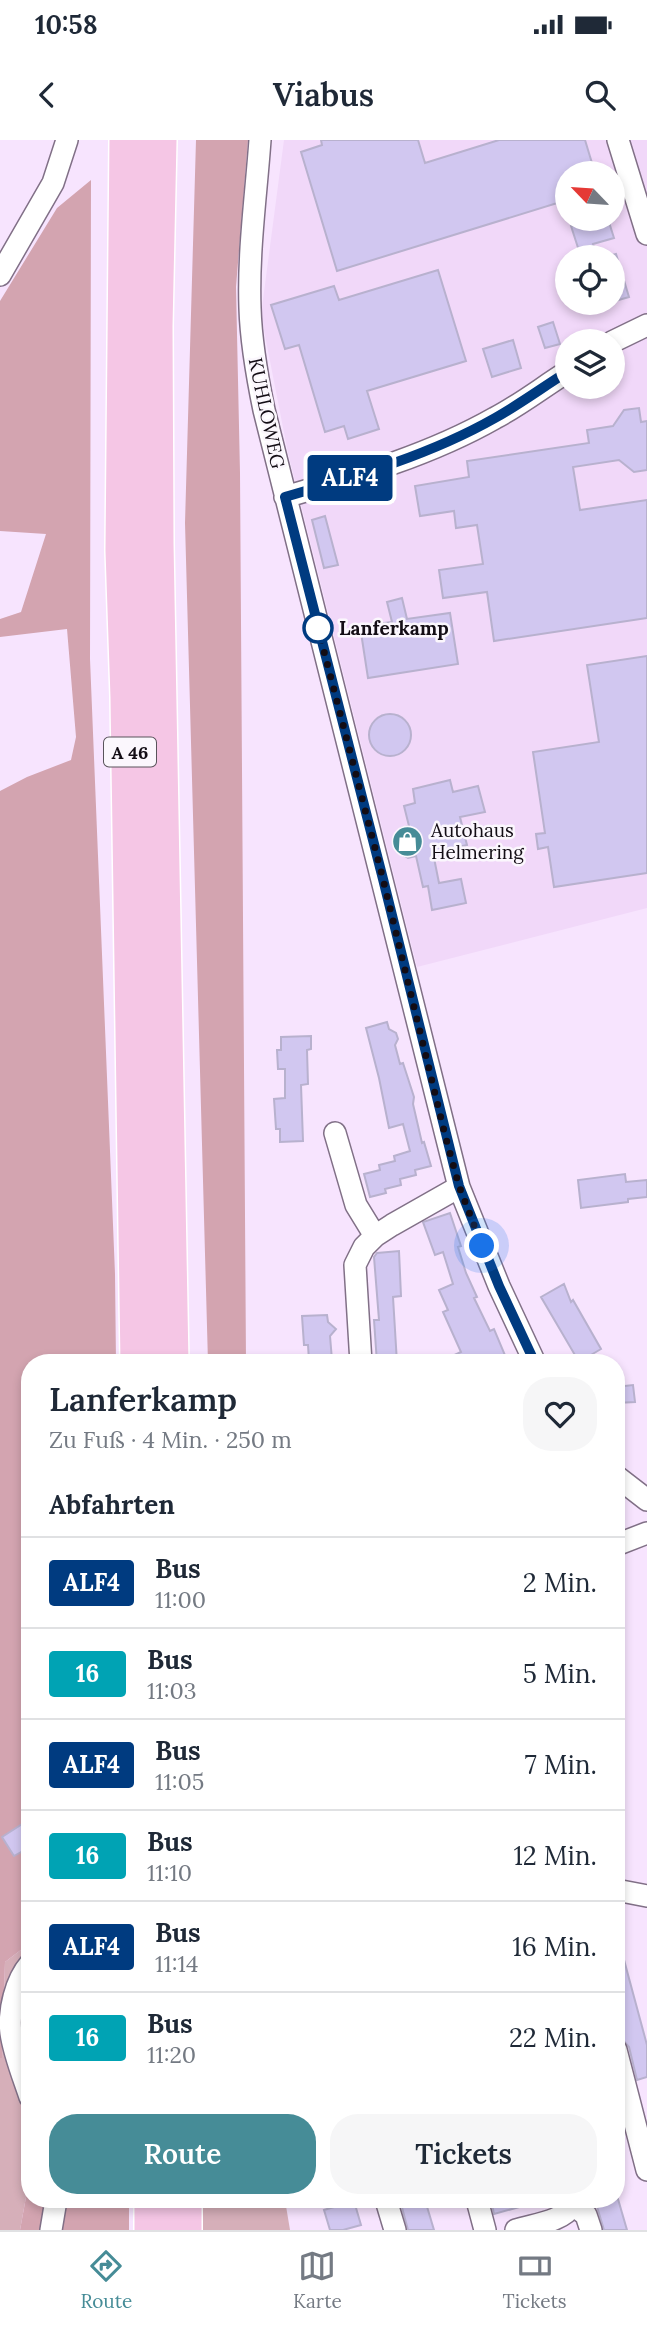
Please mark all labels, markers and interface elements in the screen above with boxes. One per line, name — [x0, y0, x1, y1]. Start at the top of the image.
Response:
text: 10:58 — [35, 8, 98, 41]
text: Viabus — [273, 74, 374, 115]
icon: back — [28, 76, 66, 114]
icon: search — [581, 76, 619, 114]
north arrow — [555, 161, 625, 231]
map controls — [555, 161, 625, 399]
button: locate — [555, 245, 625, 315]
button: layers — [555, 329, 625, 399]
street label: KUHLOWEG — [244, 355, 291, 471]
line badge: ALF4 — [301, 455, 399, 501]
text: ALF4 — [321, 462, 379, 493]
marker: Lanferkamp — [303, 613, 333, 643]
place label: Lanferkamp — [339, 616, 449, 640]
road number: A 46 — [104, 738, 156, 766]
place label: Autohaus Helmering — [430, 818, 524, 864]
shop icon: Autohaus Helmering — [391, 824, 425, 858]
your location — [464, 1228, 499, 1263]
button: heart — [523, 1377, 597, 1451]
text: Lanferkamp — [49, 1378, 237, 1420]
text: Zu Fuß · 4 Min. · 250 m — [49, 1425, 292, 1454]
text: Abfahrten — [49, 1488, 175, 1521]
text: Bus — [155, 1552, 201, 1585]
text: 2 Min. — [523, 1566, 597, 1599]
text: ALF4 — [63, 1567, 120, 1598]
text: 11:00 — [155, 1585, 206, 1614]
text: Bus — [147, 1643, 193, 1676]
text: 5 Min. — [523, 1657, 597, 1690]
text: 16 — [76, 1658, 99, 1689]
text: 11:03 — [147, 1676, 197, 1705]
text: Bus — [155, 1734, 201, 1767]
text: 7 Min. — [525, 1748, 597, 1781]
text: ALF4 — [63, 1749, 120, 1780]
text: 11:05 — [155, 1767, 204, 1796]
text: Bus — [147, 1825, 193, 1858]
text: 12 Min. — [513, 1839, 597, 1872]
text: 16 — [76, 1840, 99, 1871]
text: 11:10 — [147, 1858, 192, 1887]
text: Bus — [155, 1916, 201, 1949]
text: 16 Min. — [512, 1930, 597, 1963]
text: ALF4 — [63, 1931, 120, 1962]
text: 11:14 — [155, 1949, 198, 1978]
text: Bus — [147, 2007, 193, 2040]
text: 22 Min. — [509, 2021, 597, 2054]
text: 16 — [76, 2022, 99, 2053]
text: 11:20 — [147, 2040, 196, 2069]
button: Route — [49, 2114, 316, 2194]
button: Tickets — [330, 2114, 597, 2194]
tab: Route — [80, 2247, 132, 2313]
tab: Karte — [293, 2247, 342, 2313]
tab: Tickets — [503, 2247, 567, 2313]

